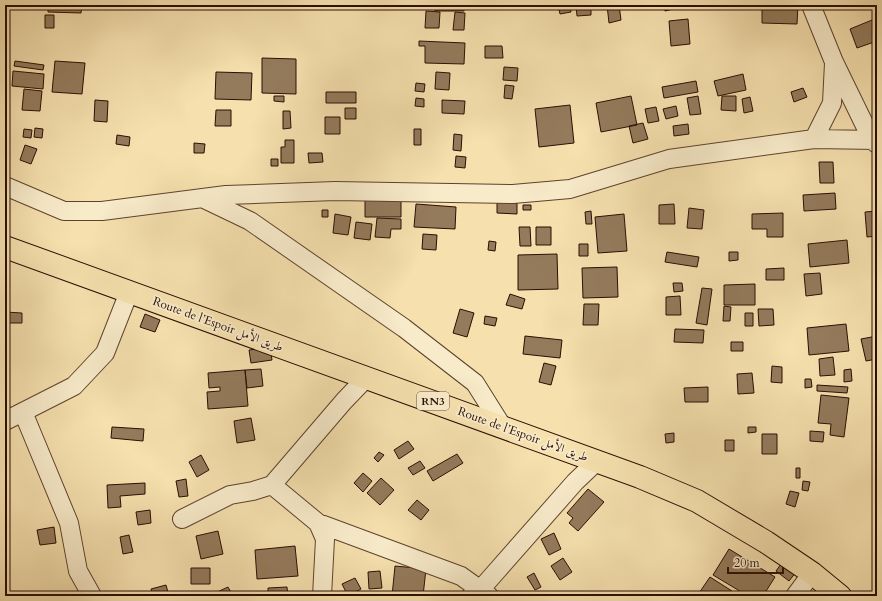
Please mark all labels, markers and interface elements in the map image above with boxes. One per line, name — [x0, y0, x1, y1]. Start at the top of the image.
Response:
street label: Route de l’Espoir طريق الأمل — [150, 292, 286, 356]
road number: RN3 — [417, 392, 449, 410]
street label: Route de l’Espoir طريق الأمل — [455, 402, 591, 466]
scale bar — [728, 549, 783, 575]
text: 20 m — [734, 555, 761, 571]

